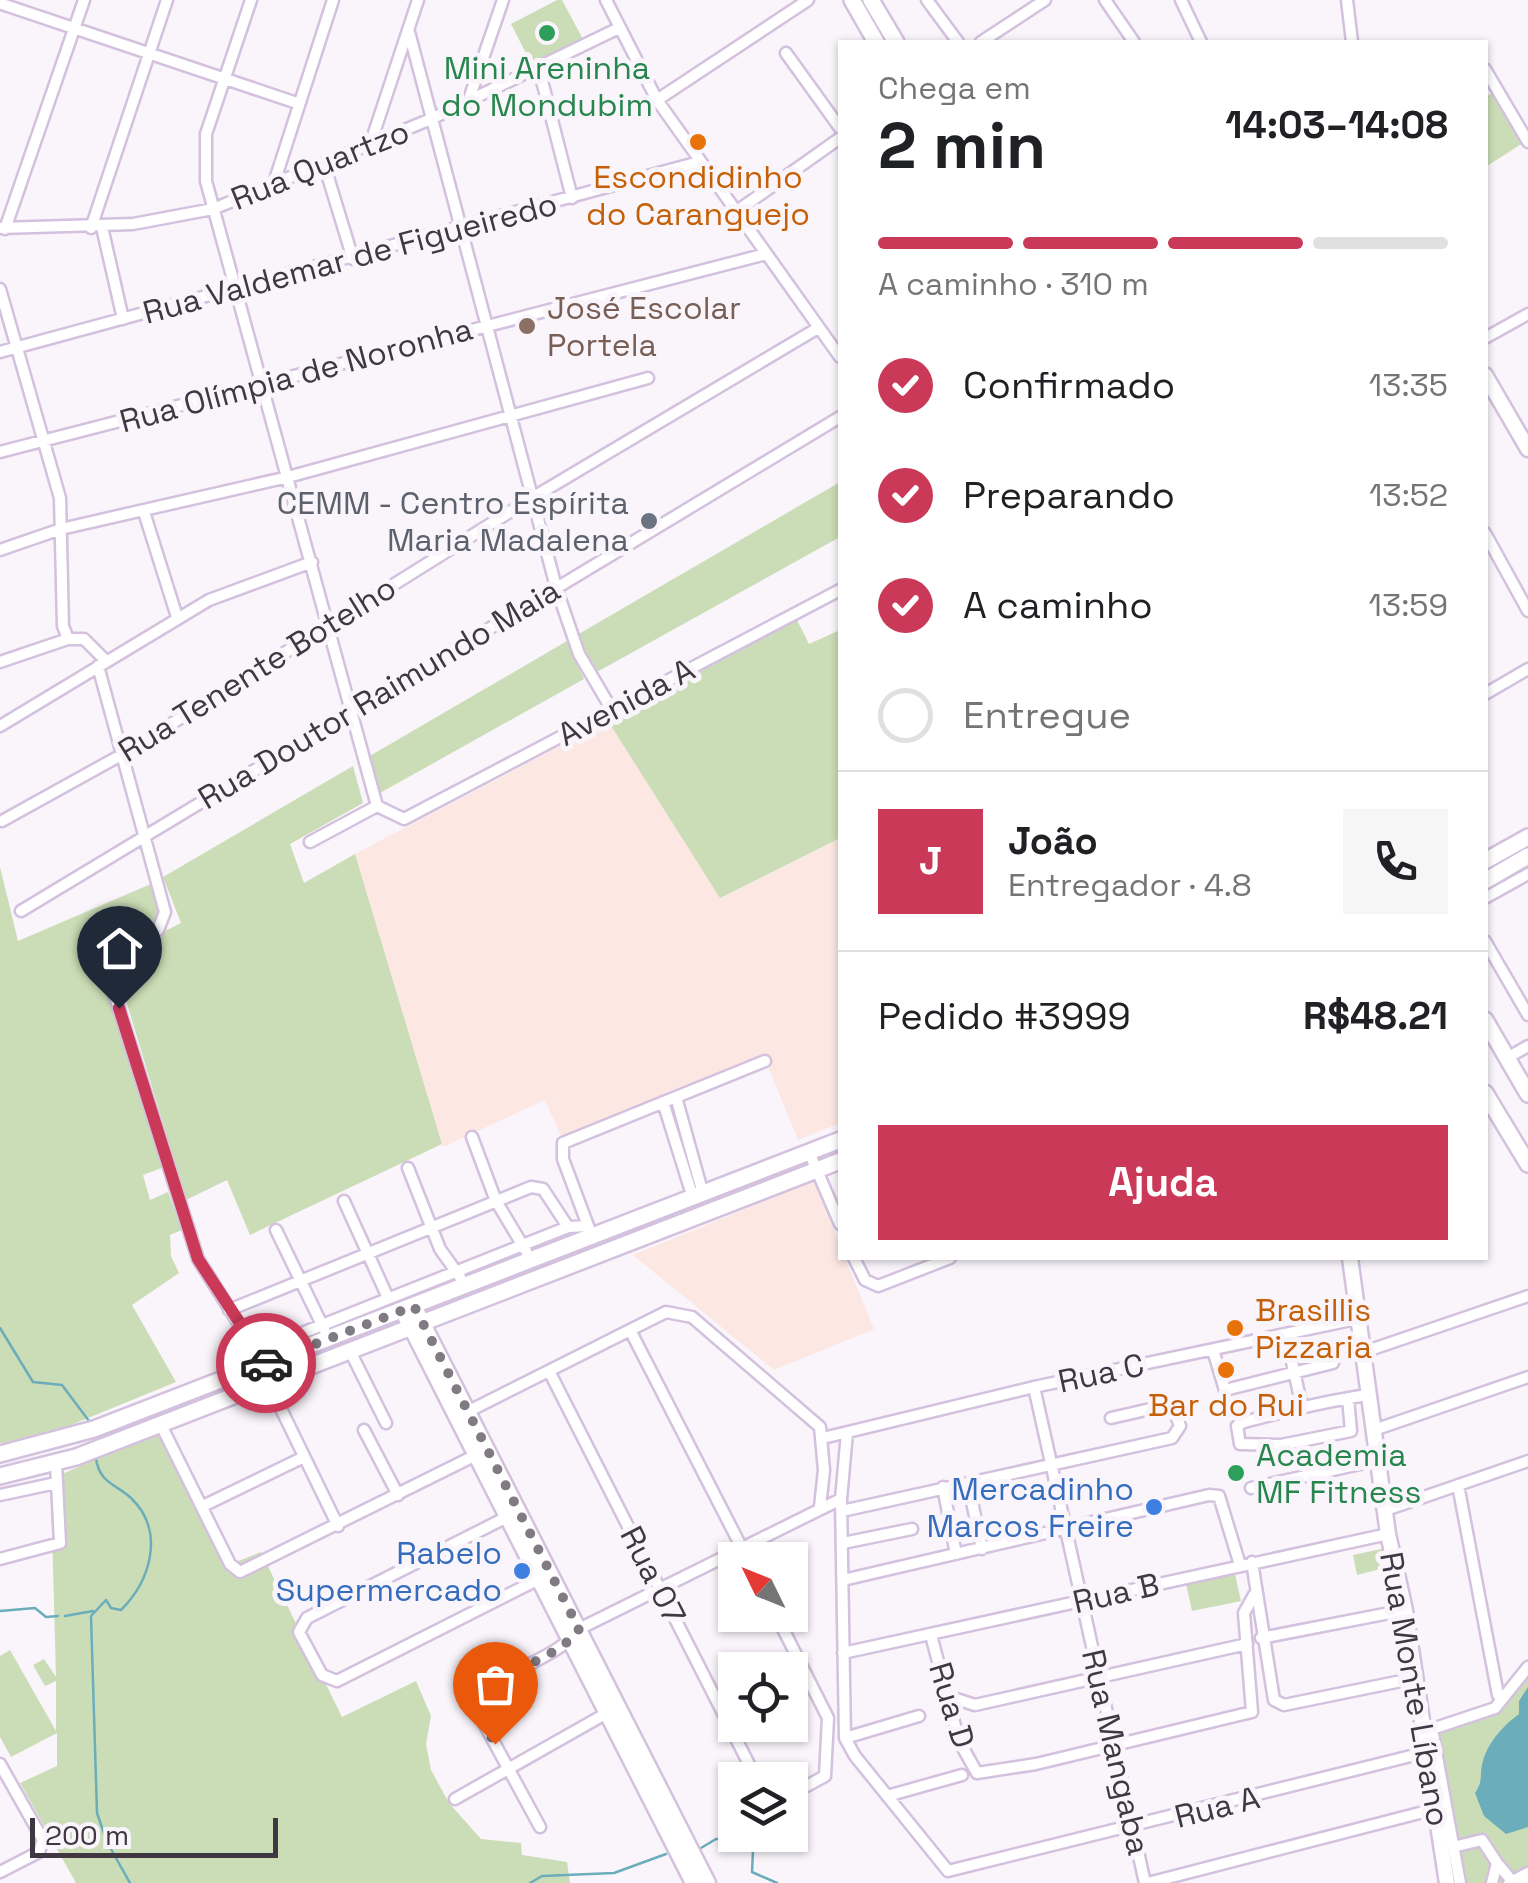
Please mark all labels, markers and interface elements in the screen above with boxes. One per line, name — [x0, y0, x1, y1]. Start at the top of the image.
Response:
marker: Mini Areninha do Mondubim — [536, 22, 558, 44]
place label: Mini Areninha do Mondubim — [441, 48, 653, 125]
text: Chega em — [878, 68, 1031, 108]
text: 14:03–14:08 — [1225, 101, 1448, 149]
text: 2 min — [878, 104, 1046, 187]
street label: Rua Quartzo — [225, 111, 415, 219]
marker: Escondidinho do Caranguejo — [687, 131, 709, 153]
place label: Escondidinho do Caranguejo — [586, 157, 810, 234]
street label: Rua Valdemar de Figueiredo — [138, 183, 562, 333]
text: A caminho · 310 m — [878, 264, 1149, 304]
place label: José Escolar Portela — [547, 288, 741, 365]
street label: Rua Olímpia de Noronha — [115, 309, 477, 441]
marker: José Escolar Portela — [516, 315, 538, 337]
icon: check — [878, 358, 933, 413]
text: Confirmado — [963, 361, 1175, 409]
text: 13:35 — [1369, 365, 1448, 405]
icon: check — [878, 468, 933, 523]
text: Preparando — [963, 471, 1175, 519]
text: 13:52 — [1369, 475, 1448, 515]
place label: CEMM - Centro Espírita Maria Madalena — [277, 483, 629, 560]
marker: CEMM - Centro Espírita Maria Madalena — [638, 510, 660, 532]
street label: Rua Tenente Botelho — [111, 567, 403, 771]
street label: Rua Doutor Raimundo Maia — [191, 570, 567, 818]
icon: check — [878, 578, 933, 633]
text: A caminho — [963, 581, 1153, 629]
text: 13:59 — [1368, 585, 1448, 625]
street label: Avenida A — [551, 649, 701, 755]
text: Entregue — [963, 691, 1131, 739]
button: phone — [1343, 809, 1448, 914]
text: João — [1008, 817, 1098, 865]
text: J — [919, 837, 942, 885]
text: Entregador · 4.8 — [1008, 865, 1252, 905]
pin — [77, 906, 162, 1009]
icon: home — [92, 921, 147, 976]
text: Pedido #3999 — [878, 992, 1131, 1040]
text: R$48.21 — [1303, 992, 1448, 1040]
button: Ajuda — [878, 1125, 1448, 1240]
place label: Brasillis Pizzaria — [1255, 1290, 1372, 1367]
courier — [216, 1313, 316, 1413]
marker: Brasillis Pizzaria — [1224, 1317, 1246, 1339]
icon: car — [239, 1336, 294, 1391]
street label: Rua C — [1054, 1344, 1148, 1402]
marker: Bar do Rui — [1215, 1359, 1237, 1381]
place label: Bar do Rui — [1148, 1385, 1304, 1425]
place label: Academia MF Fitness — [1256, 1435, 1421, 1512]
marker: Academia MF Fitness — [1225, 1462, 1247, 1484]
place label: Mercadinho Marcos Freire — [926, 1469, 1134, 1546]
marker: Mercadinho Marcos Freire — [1143, 1496, 1165, 1518]
street label: Rua 07 — [611, 1519, 695, 1631]
place label: Rabelo Supermercado — [276, 1533, 502, 1610]
north arrow — [718, 1542, 808, 1632]
map controls — [718, 1542, 808, 1852]
street label: Rua Monte Líbano — [1371, 1549, 1459, 1829]
marker: Rabelo Supermercado — [511, 1560, 533, 1582]
street label: Rua B — [1069, 1564, 1163, 1622]
pin — [453, 1642, 538, 1745]
street label: Rua Mangaba — [1073, 1645, 1159, 1859]
button: locate — [718, 1652, 808, 1742]
icon: bag — [468, 1657, 523, 1712]
street label: Rua D — [920, 1657, 984, 1753]
button: layers — [718, 1762, 808, 1852]
street label: Rua A — [1170, 1777, 1264, 1837]
scale bar — [30, 1813, 278, 1858]
text: 200 m — [45, 1817, 129, 1853]

